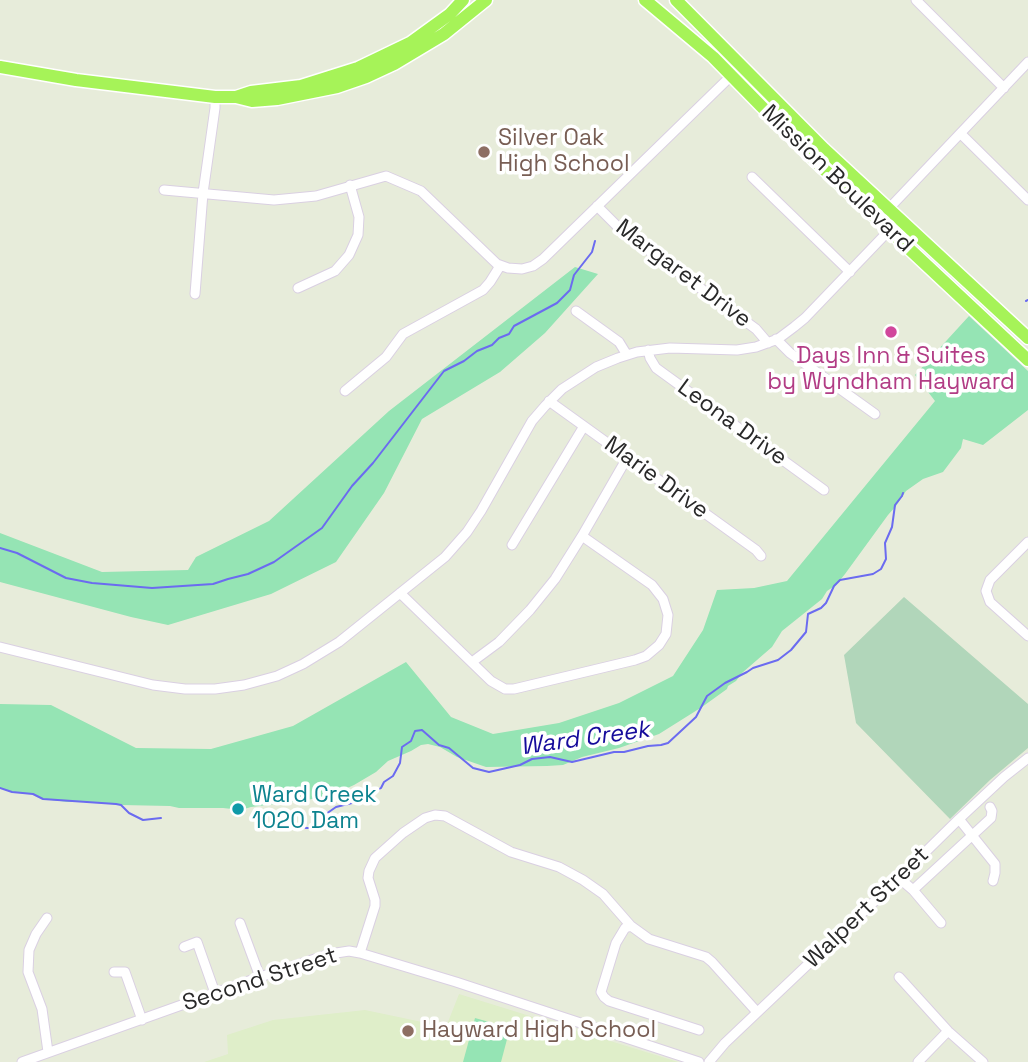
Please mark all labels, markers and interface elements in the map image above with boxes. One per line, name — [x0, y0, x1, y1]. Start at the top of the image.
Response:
street label: Mission Boulevard — [755, 100, 919, 258]
place label: Silver Oak High School — [498, 125, 630, 179]
marker: Silver Oak High School — [476, 144, 492, 160]
street label: Margaret Drive — [610, 214, 756, 334]
marker: Days Inn & Suites by Wyndham Hayward — [883, 324, 899, 340]
place label: Days Inn & Suites by Wyndham Hayward — [767, 343, 1015, 397]
street label: Leona Drive — [672, 374, 792, 472]
street label: Marie Drive — [599, 431, 713, 525]
water label: Ward Creek — [519, 716, 651, 762]
place label: Ward Creek 1020 Dam — [252, 782, 377, 836]
marker: Ward Creek 1020 Dam — [230, 801, 246, 817]
street label: Walpert Street — [799, 842, 935, 974]
street label: Second Street — [179, 942, 341, 1018]
place label: Hayward High School — [422, 1017, 656, 1045]
marker: Hayward High School — [400, 1023, 416, 1039]

